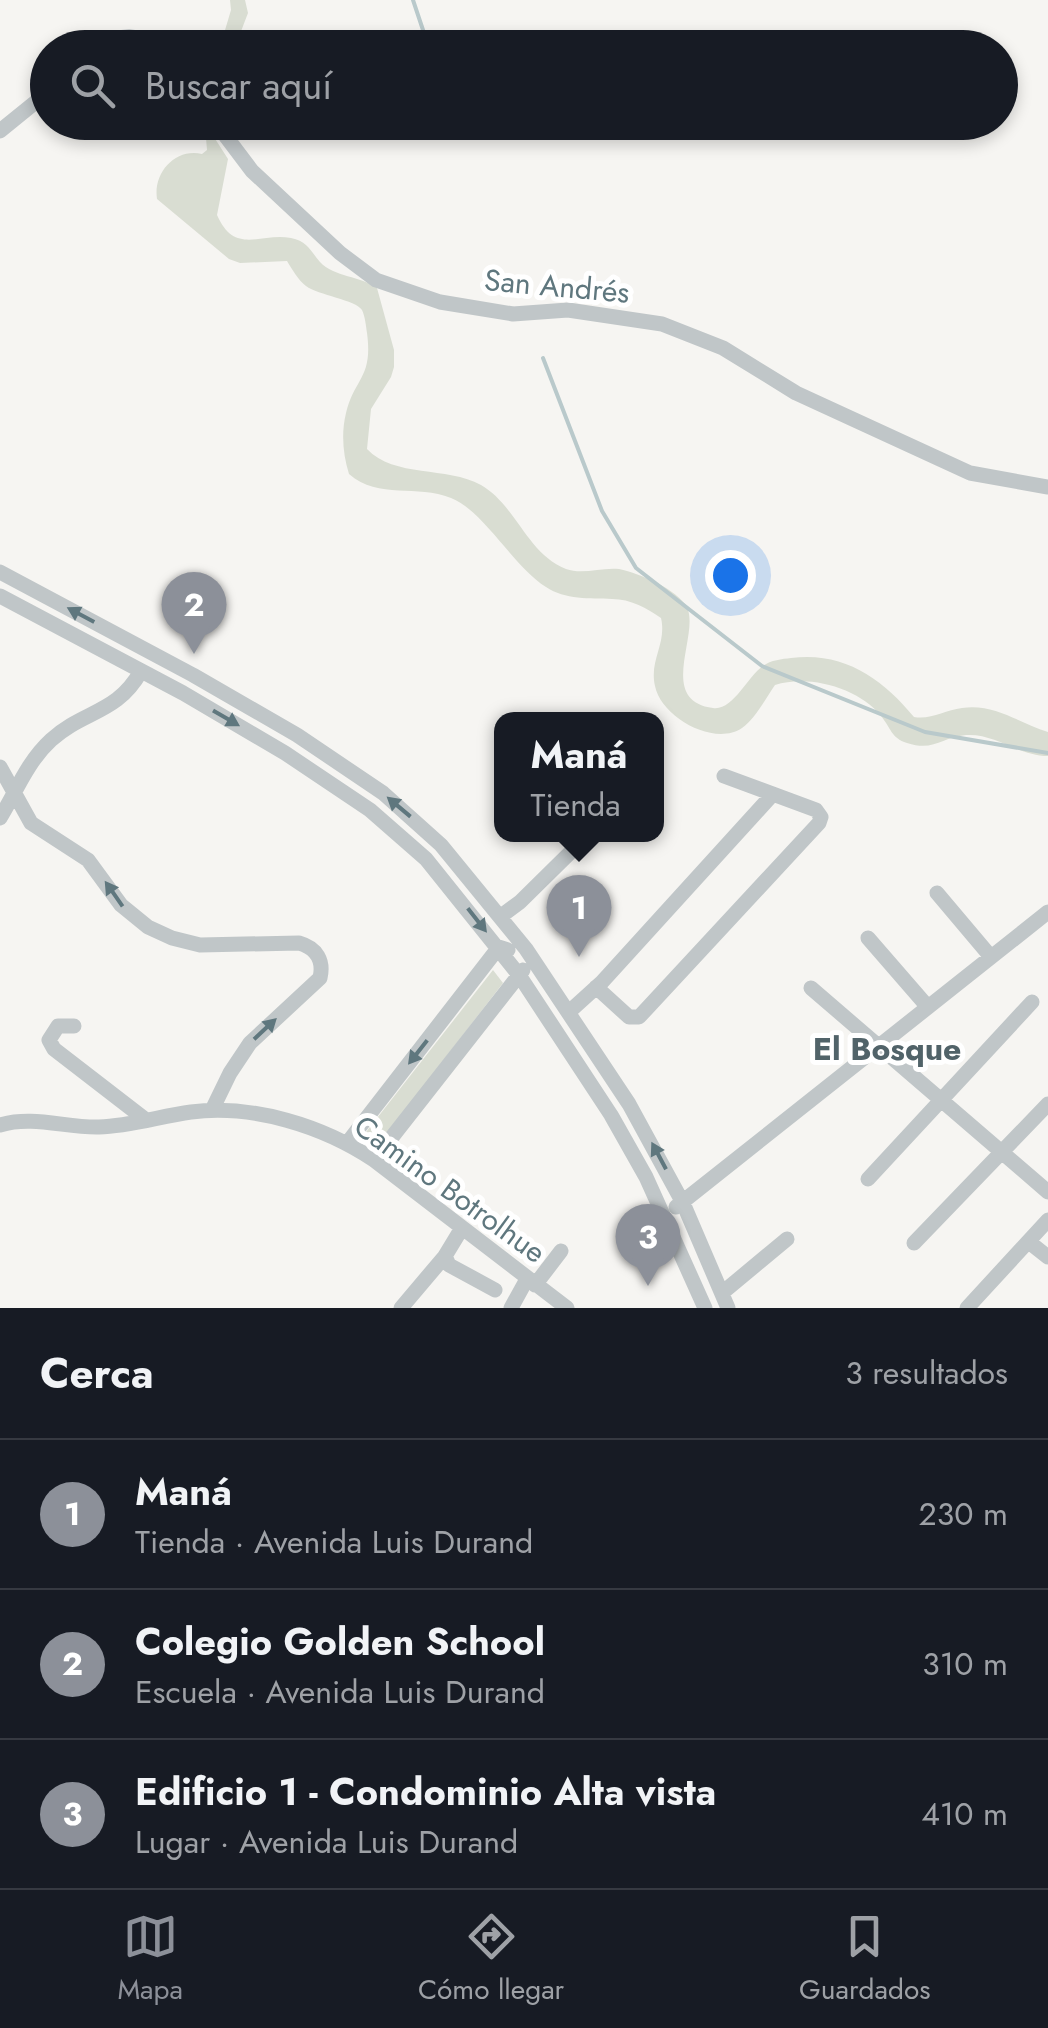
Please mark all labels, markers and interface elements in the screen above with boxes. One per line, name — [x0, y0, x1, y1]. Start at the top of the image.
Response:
search box — [30, 30, 1018, 140]
icon: search — [65, 58, 120, 113]
text: Buscar aquí — [145, 58, 332, 113]
street label: San Andrés — [483, 258, 631, 314]
your location — [705, 550, 756, 601]
pin: 2 — [162, 572, 226, 654]
one-way arrow — [66, 607, 95, 624]
one-way arrow — [212, 709, 240, 726]
popup — [494, 712, 664, 842]
text: Maná — [531, 727, 627, 782]
text: Tienda — [531, 782, 621, 828]
one-way arrow — [387, 796, 412, 818]
pin: 1 — [546, 874, 612, 957]
one-way arrow — [105, 881, 124, 907]
one-way arrow — [467, 906, 488, 932]
one-way arrow — [252, 1018, 276, 1041]
district label: El Bosque — [813, 1026, 961, 1072]
one-way arrow — [408, 1039, 428, 1065]
street label: Camino Botrolhue — [345, 1105, 555, 1273]
one-way arrow — [650, 1141, 667, 1170]
pin: 3 — [616, 1204, 680, 1286]
text: Cerca — [40, 1343, 154, 1404]
text: 3 resultados — [845, 1350, 1008, 1396]
text: Maná — [135, 1464, 232, 1519]
text: 1 — [64, 1491, 81, 1537]
text: 230 m — [919, 1491, 1008, 1537]
text: Tienda · Avenida Luis Durand — [135, 1519, 533, 1565]
text: Colegio Golden School — [135, 1614, 545, 1669]
text: 2 — [62, 1641, 83, 1687]
text: 310 m — [922, 1641, 1008, 1687]
text: Escuela · Avenida Luis Durand — [135, 1669, 545, 1715]
text: Edificio 1 - Condominio Alta vista — [135, 1764, 716, 1819]
text: 3 — [63, 1791, 82, 1837]
text: 410 m — [921, 1791, 1008, 1837]
text: Lugar · Avenida Luis Durand — [135, 1819, 518, 1865]
tab: Mapa — [117, 1909, 183, 2010]
tab: Cómo llegar — [418, 1909, 564, 2010]
tab: Guardados — [799, 1909, 931, 2010]

